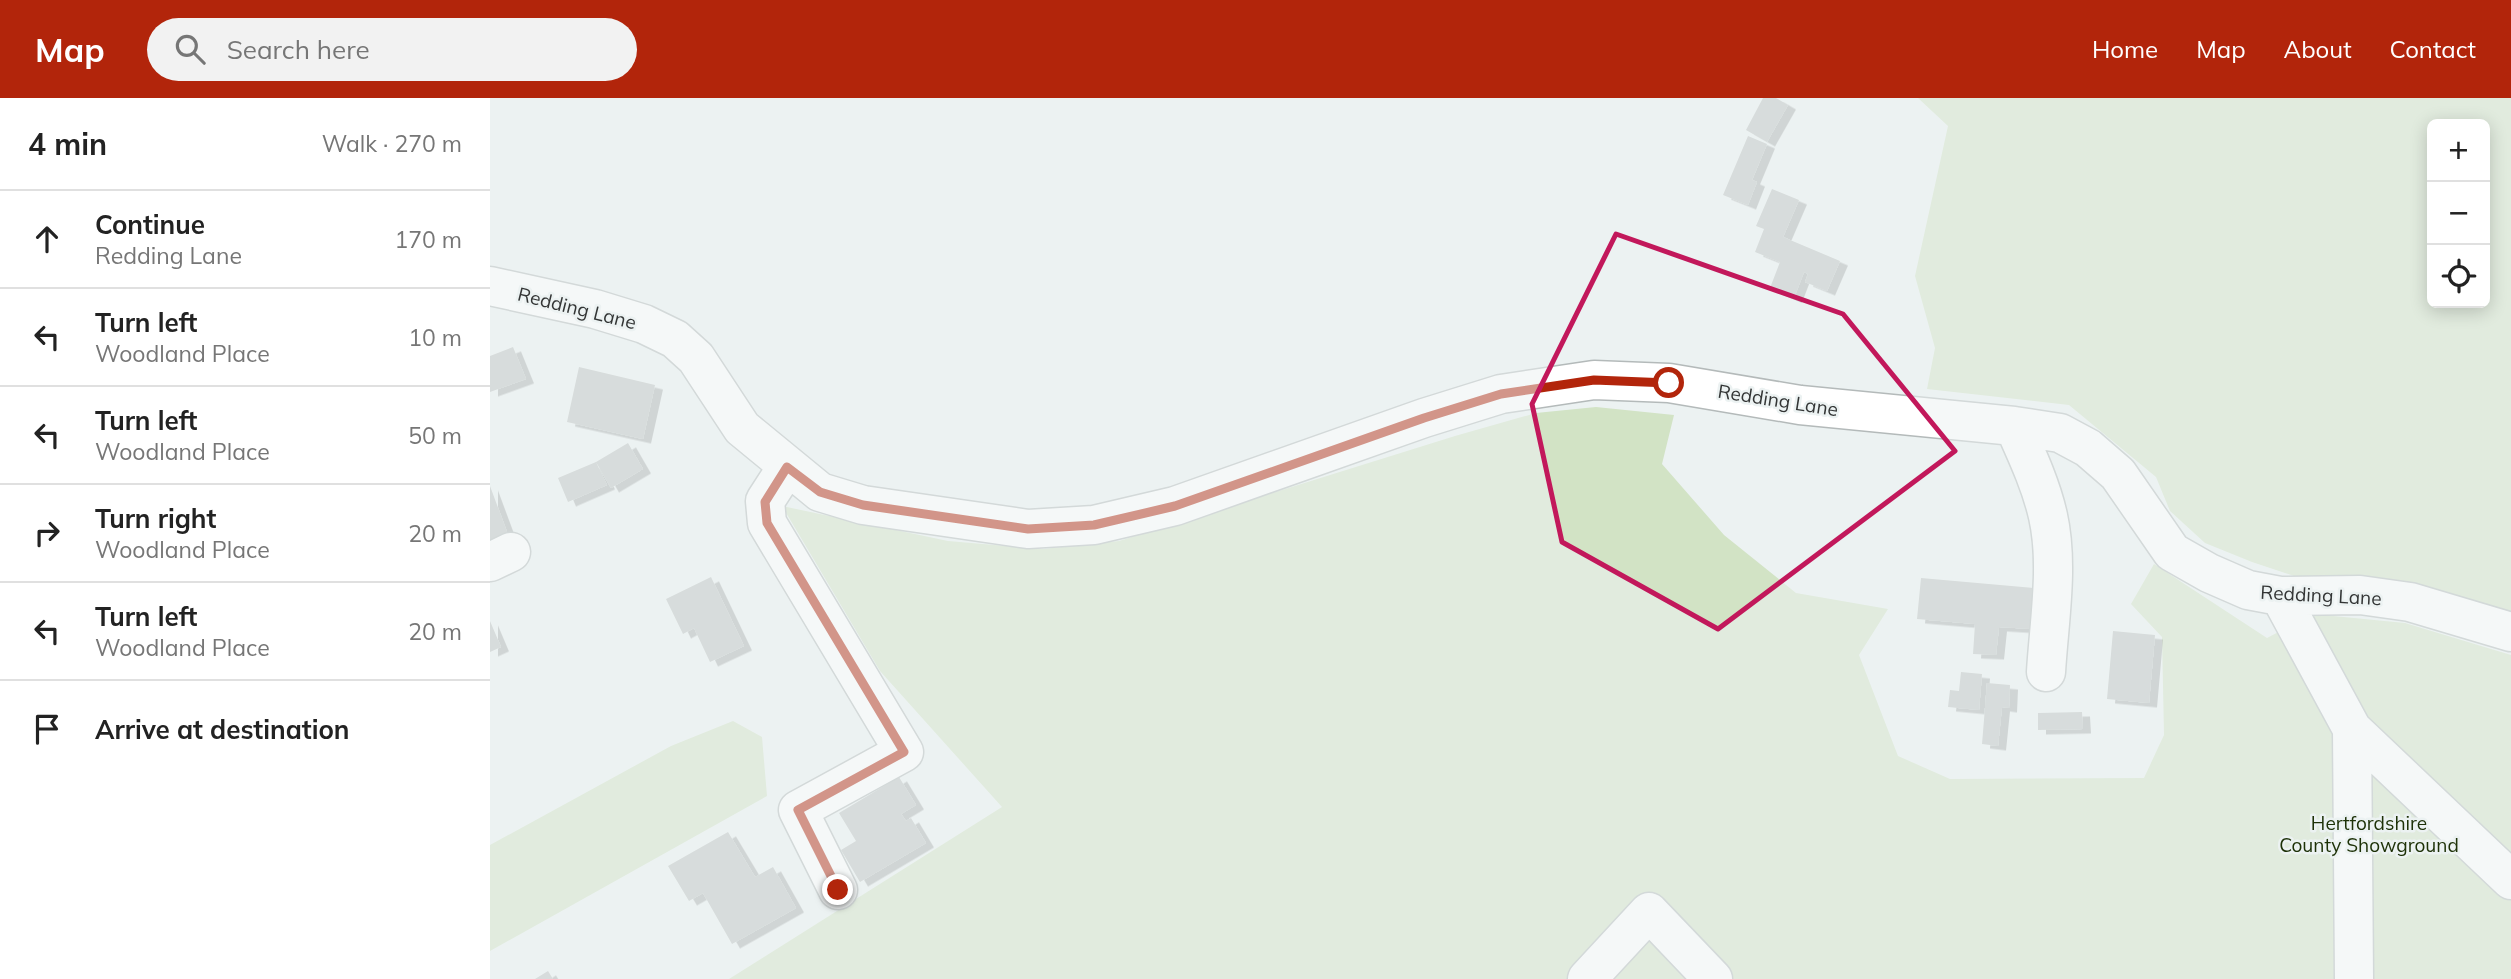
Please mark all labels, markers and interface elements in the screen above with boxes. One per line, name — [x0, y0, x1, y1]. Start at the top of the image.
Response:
search box — [147, 18, 637, 81]
text: Map — [35, 29, 105, 70]
icon: search — [171, 30, 209, 68]
text: Search here — [227, 33, 370, 66]
text: Home — [2092, 34, 2158, 64]
text: Map — [2196, 34, 2246, 64]
text: About — [2284, 34, 2352, 64]
text: Contact — [2390, 34, 2476, 64]
map controls — [2427, 119, 2490, 308]
button: + — [2427, 119, 2490, 182]
text: 4 min — [28, 125, 107, 163]
text: Walk · 270 m — [322, 129, 462, 158]
button: − — [2427, 182, 2490, 245]
text: Continue — [95, 208, 205, 241]
icon: ahead — [28, 220, 66, 258]
text: 170 m — [394, 225, 462, 254]
text: Redding Lane — [95, 241, 242, 270]
button: locate — [2427, 245, 2490, 308]
street label: Redding Lane — [515, 282, 639, 334]
text: Turn left — [95, 306, 197, 339]
icon: left — [28, 318, 66, 356]
text: 10 m — [408, 323, 462, 352]
text: Woodland Place — [95, 339, 270, 368]
route start — [1653, 367, 1684, 398]
street label: Redding Lane — [1716, 379, 1840, 421]
text: Turn left — [95, 404, 197, 437]
icon: left — [28, 416, 66, 454]
text: 50 m — [408, 421, 462, 450]
text: Woodland Place — [95, 437, 270, 466]
text: Turn right — [95, 502, 216, 535]
icon: right — [28, 514, 66, 552]
text: 20 m — [408, 519, 462, 548]
text: Woodland Place — [95, 535, 270, 564]
street label: Redding Lane — [2260, 580, 2382, 610]
text: Turn left — [95, 600, 197, 633]
icon: left — [28, 612, 66, 650]
text: 20 m — [408, 617, 462, 646]
text: Woodland Place — [95, 633, 270, 662]
icon: arrive — [28, 710, 66, 748]
text: Arrive at destination — [95, 713, 350, 746]
park label: Hertfordshire County Showground — [2279, 811, 2459, 857]
route end — [822, 874, 853, 905]

